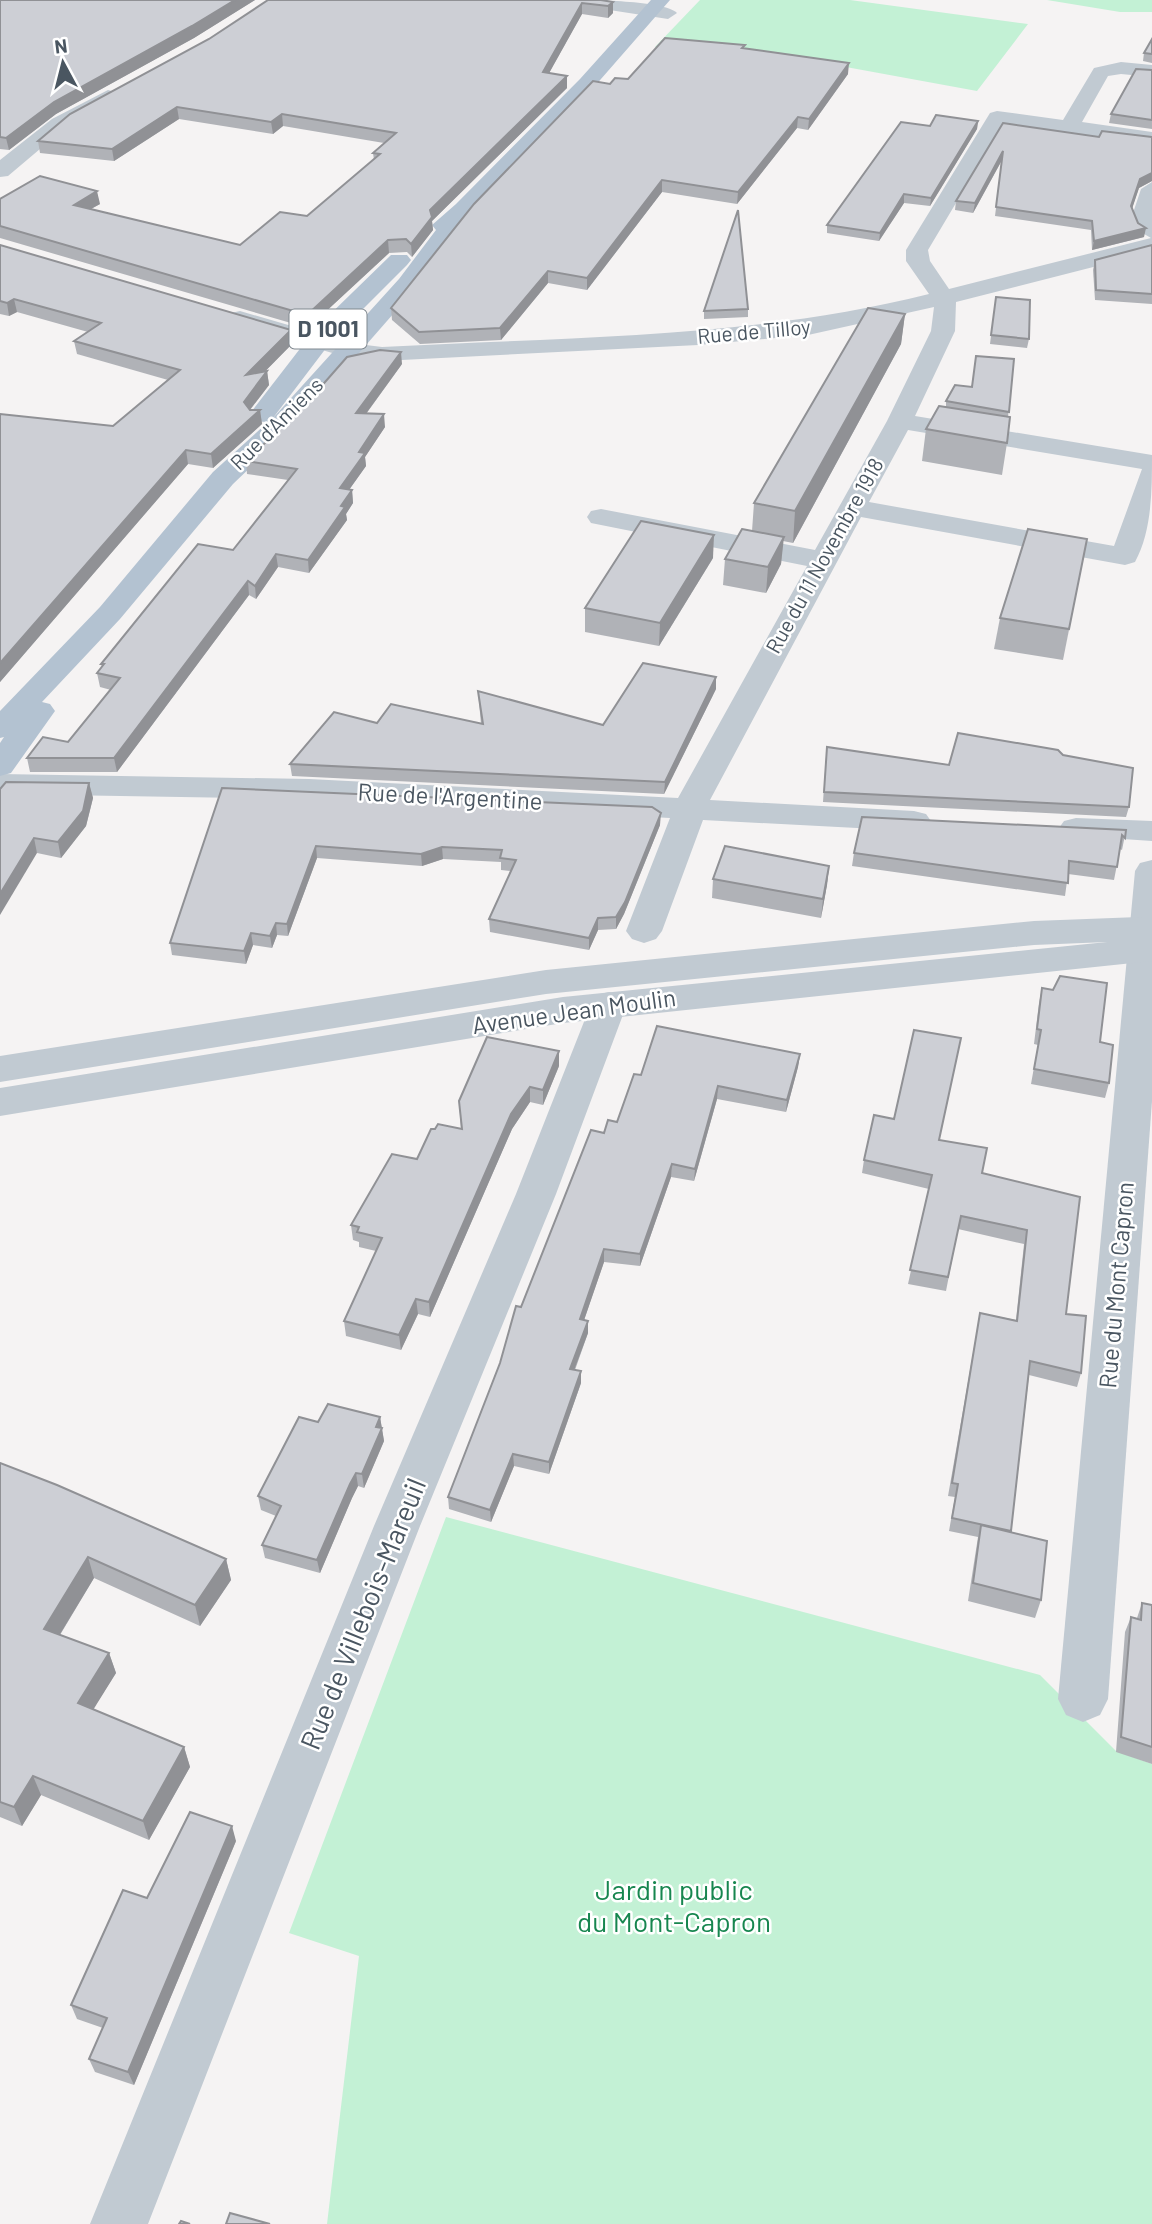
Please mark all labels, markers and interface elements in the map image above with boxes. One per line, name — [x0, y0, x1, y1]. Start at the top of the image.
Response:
north arrow — [28, 28, 98, 98]
text: N — [53, 33, 69, 58]
road number: D 1001 — [290, 310, 366, 348]
street label: Rue de Tilloy — [696, 313, 812, 348]
street label: Rue d'Amiens — [224, 371, 327, 474]
street label: Rue du 11 Novembre 1918 — [760, 453, 888, 657]
street label: Rue de l'Argentine — [357, 776, 543, 815]
street label: Avenue Jean Moulin — [470, 982, 677, 1039]
street label: Rue du Mont Capron — [1092, 1180, 1139, 1389]
street label: Rue de Villebois-Mareuil — [292, 1473, 432, 1754]
park label: Jardin public du Mont-Capron — [577, 1872, 771, 1938]

